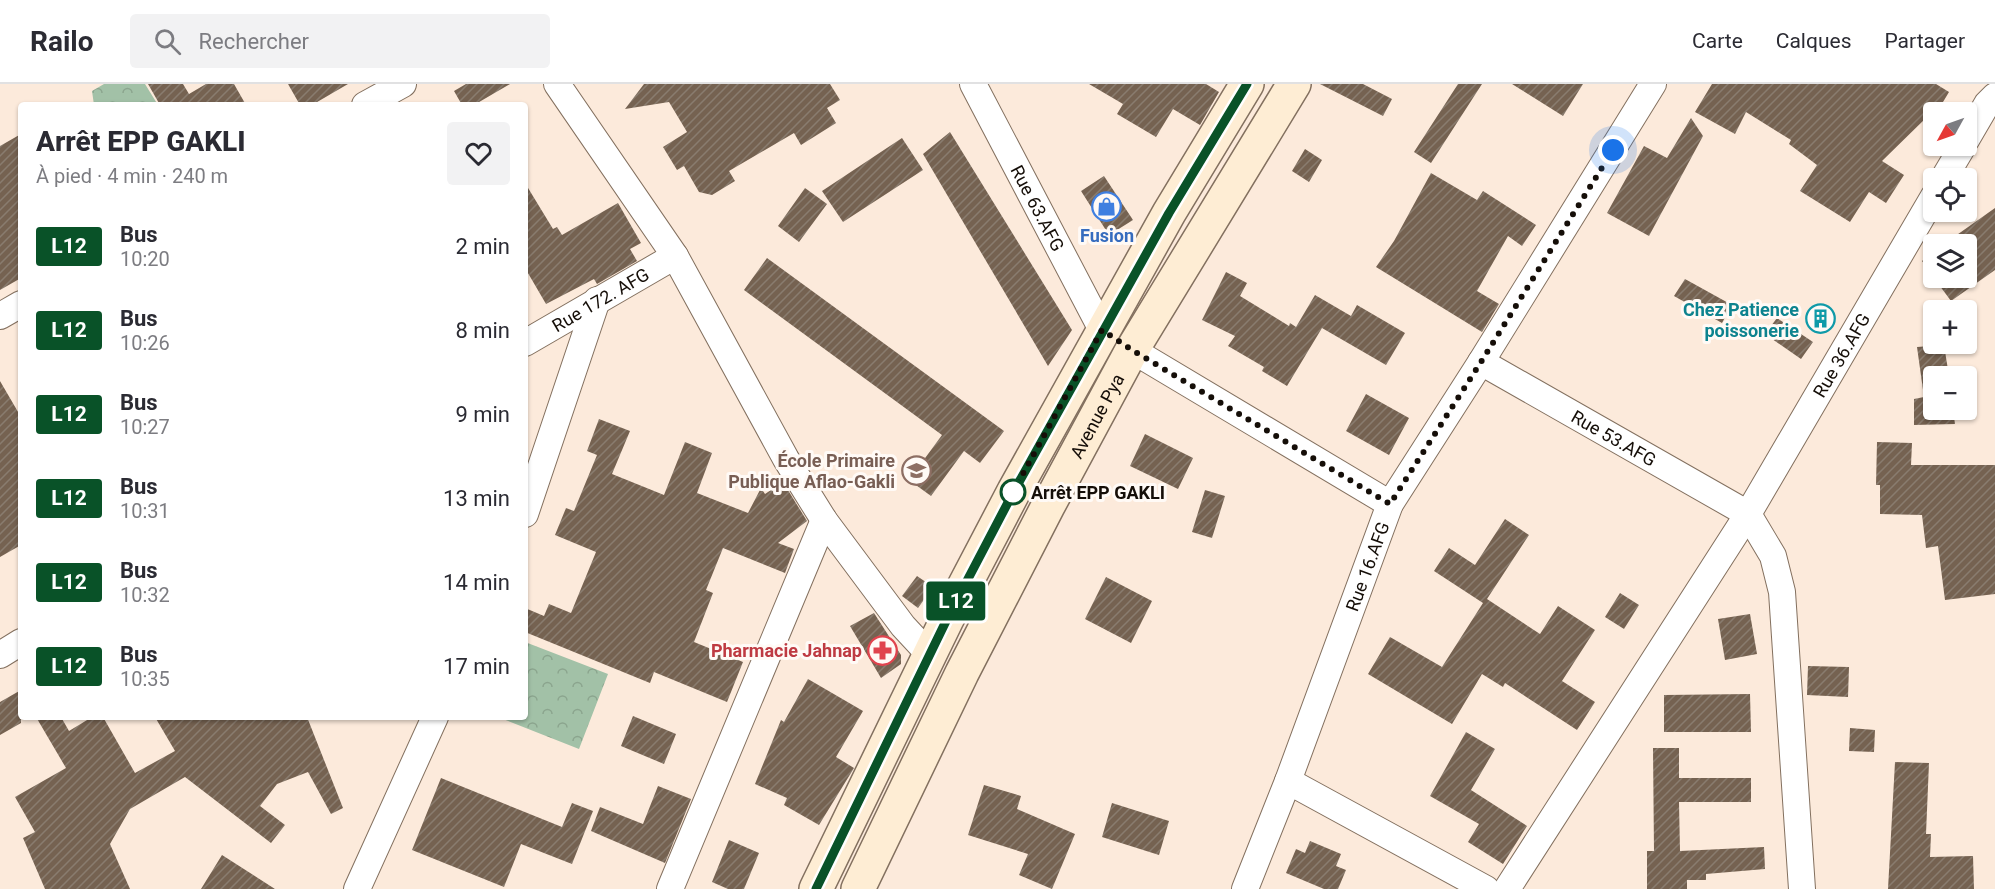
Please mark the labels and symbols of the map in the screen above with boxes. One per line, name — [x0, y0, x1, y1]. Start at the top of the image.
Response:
north arrow — [1923, 102, 1977, 156]
your location — [1598, 135, 1628, 165]
street label: Rue 63.AFG — [1007, 161, 1069, 254]
shop icon: Fusion — [1091, 190, 1123, 222]
place label: Fusion — [1080, 225, 1134, 246]
street label: Rue 172. AFG — [548, 263, 653, 336]
place label: Chez Patience poissonerie — [1683, 299, 1799, 341]
building icon: Chez Patience poissonerie — [1804, 303, 1836, 335]
street label: Rue 36.AFG — [1808, 309, 1874, 401]
street label: Avenue Pya — [1065, 370, 1128, 462]
street label: Rue 53.AFG — [1568, 405, 1660, 470]
place label: École Primaire Publique Aflao-Gakli — [728, 450, 895, 492]
school or university icon: École Primaire Publique Aflao-Gakli — [900, 454, 932, 486]
marker: Arrêt EPP GAKLI — [1000, 479, 1026, 505]
place label: Arrêt EPP GAKLI — [1031, 482, 1165, 503]
street label: Rue 16.AFG — [1341, 519, 1393, 614]
line badge: L12 — [922, 582, 990, 620]
pharmacy icon: Pharmacie Jahnap — [867, 634, 899, 666]
place label: Pharmacie Jahnap — [711, 640, 862, 661]

